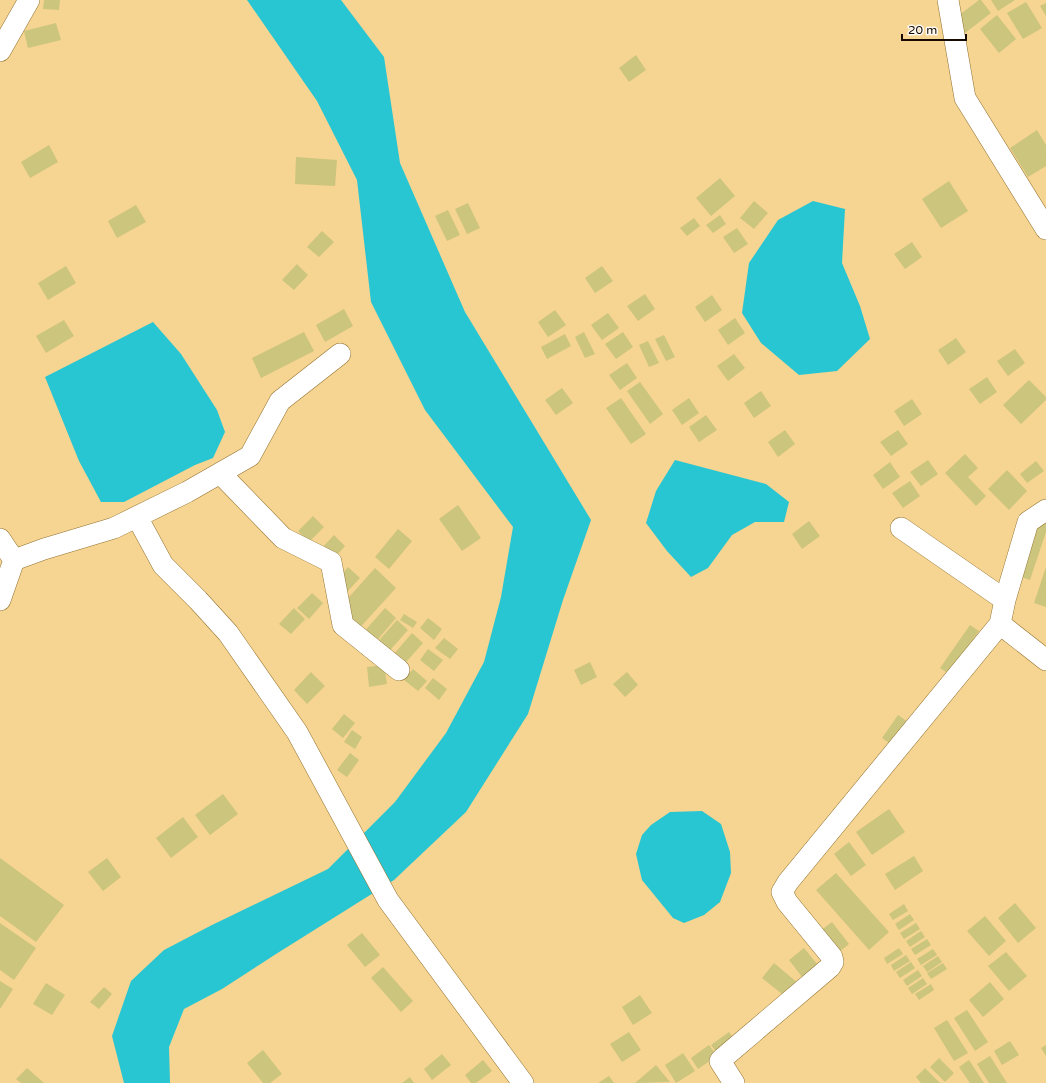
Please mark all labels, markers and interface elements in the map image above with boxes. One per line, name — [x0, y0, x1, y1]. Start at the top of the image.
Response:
scale bar — [902, 16, 966, 42]
text: 20 m — [908, 23, 937, 37]

